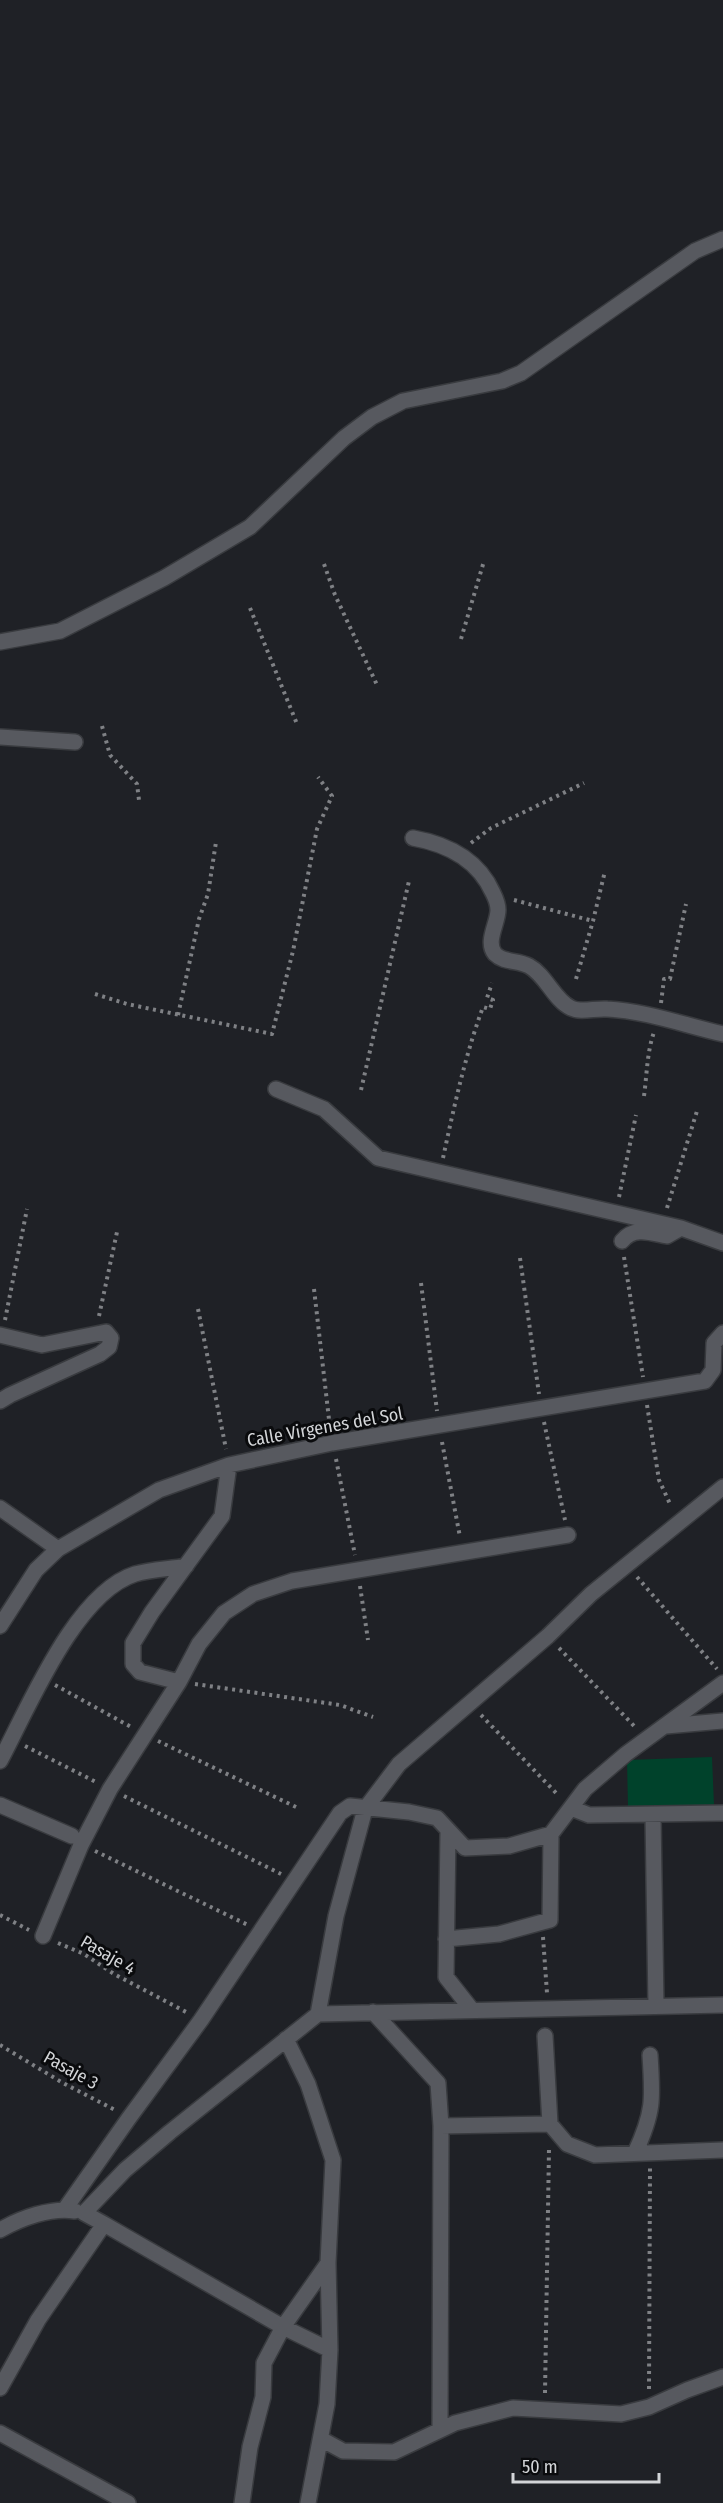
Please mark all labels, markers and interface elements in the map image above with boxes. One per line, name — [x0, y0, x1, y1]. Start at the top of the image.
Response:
street label: Calle Virgenes del Sol — [245, 1402, 405, 1452]
street label: Pasaje 4 — [77, 1931, 140, 1980]
street label: Pasaje 3 — [40, 2046, 102, 2094]
scale bar — [513, 2446, 658, 2484]
text: 50 m — [522, 2456, 558, 2478]

